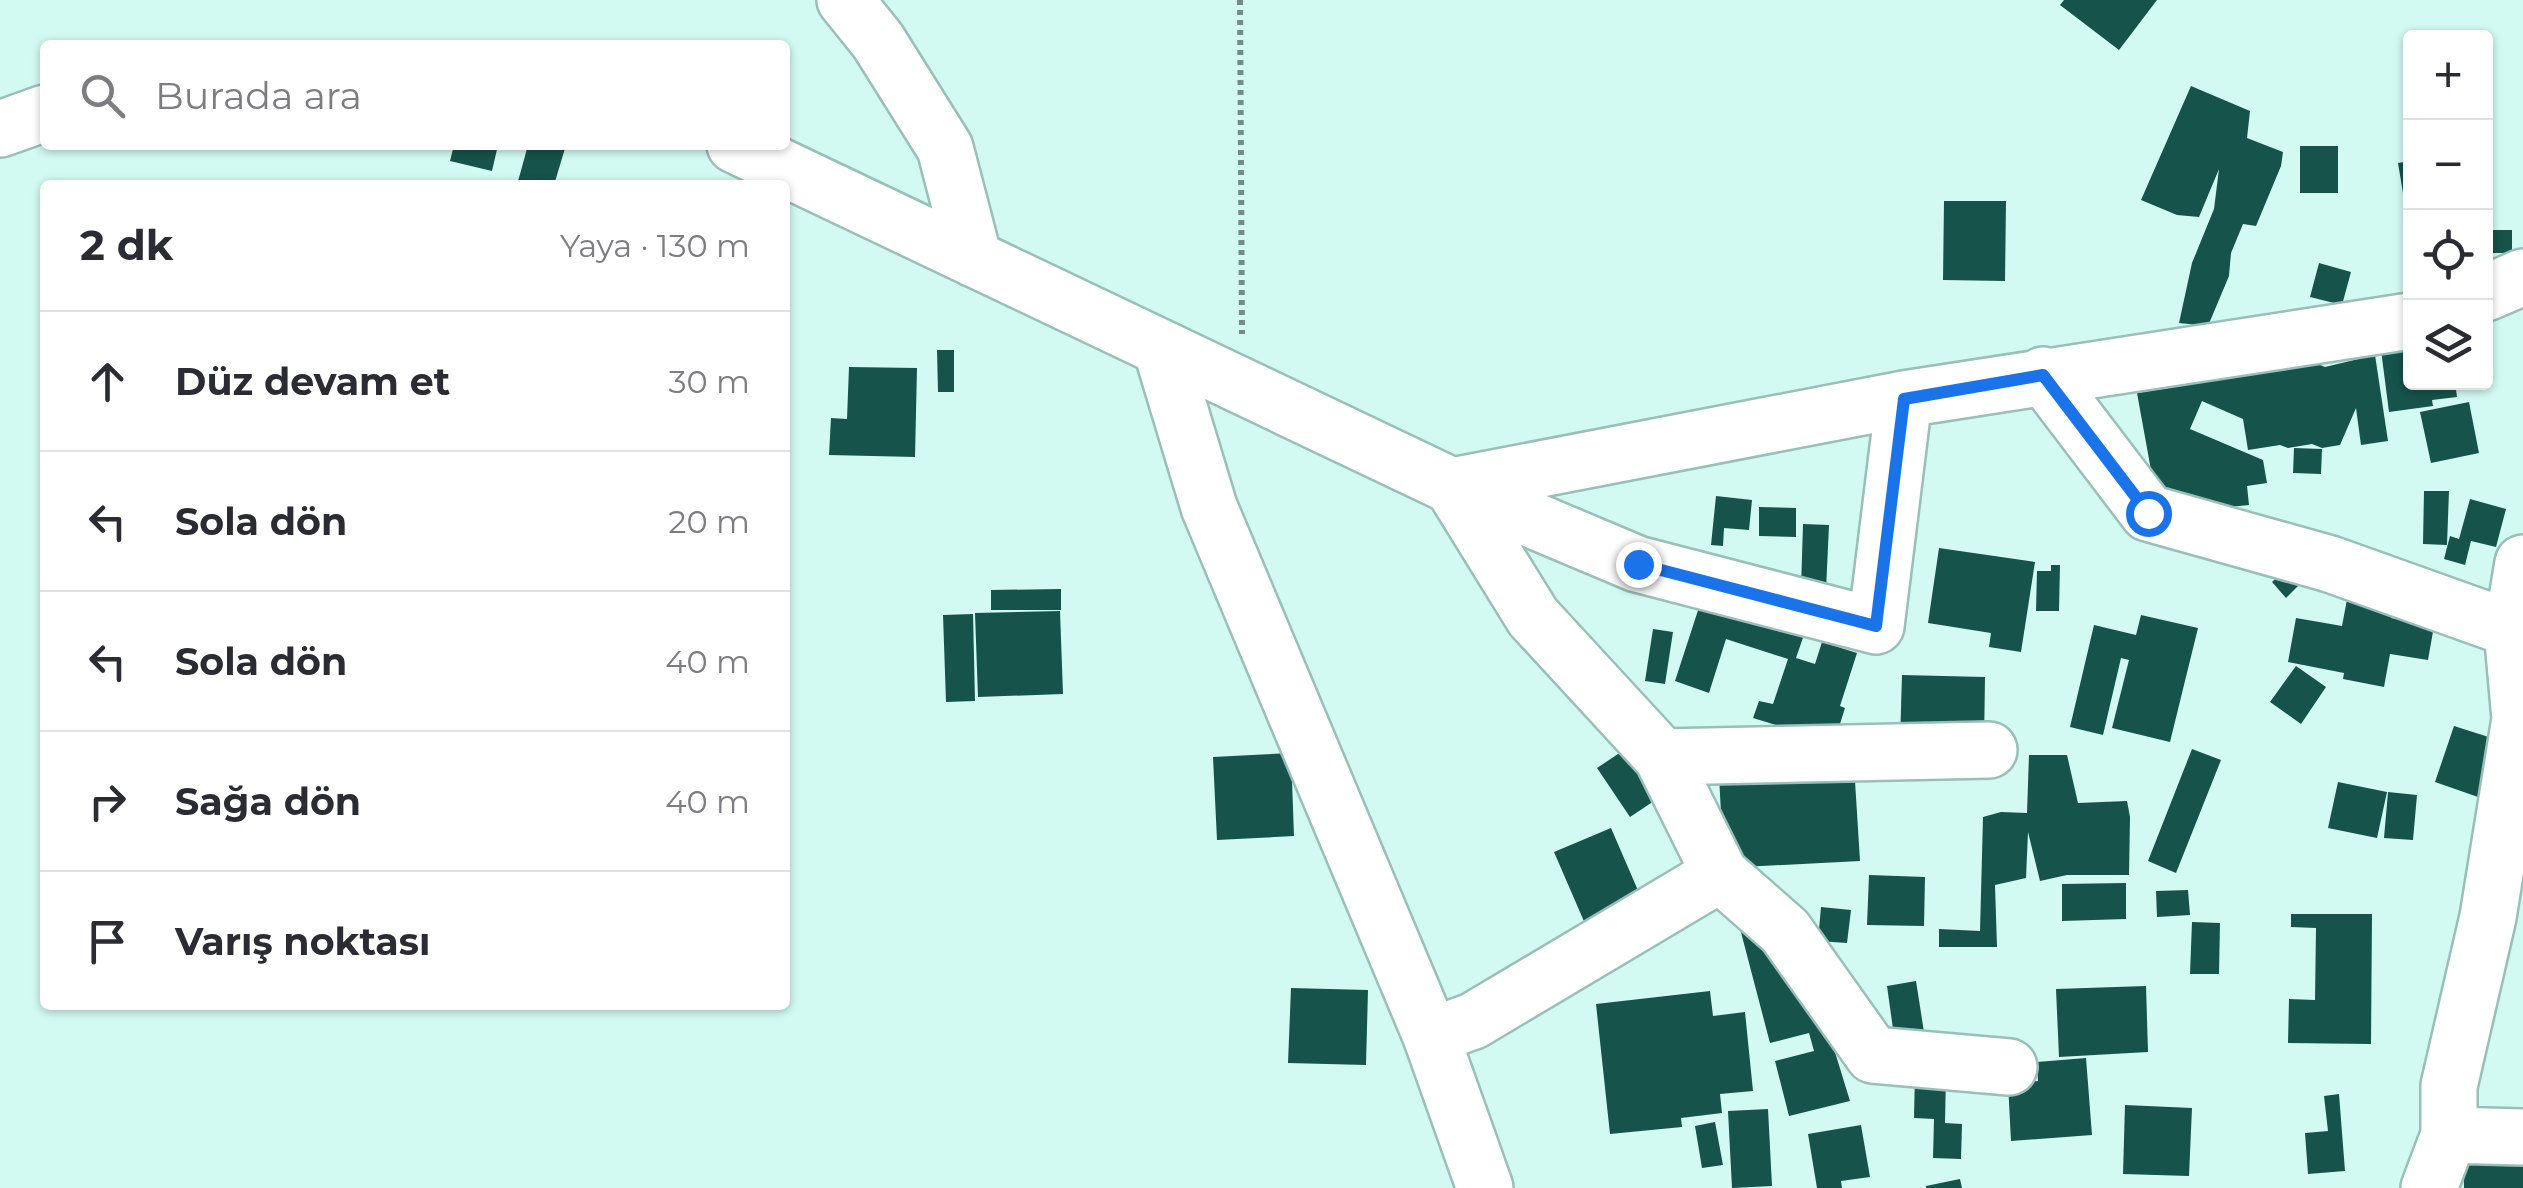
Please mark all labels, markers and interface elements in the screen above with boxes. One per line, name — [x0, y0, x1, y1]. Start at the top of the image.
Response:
map controls — [2403, 30, 2493, 390]
button: + — [2403, 30, 2493, 120]
search box — [40, 40, 790, 150]
icon: search — [75, 68, 130, 123]
text: Burada ara — [155, 72, 362, 119]
button: − — [2403, 120, 2493, 210]
button: locate — [2403, 210, 2493, 300]
text: 2 dk — [80, 219, 173, 271]
text: Yaya · 130 m — [560, 226, 750, 265]
button: layers — [2403, 300, 2493, 390]
icon: ahead — [80, 354, 135, 409]
text: Düz devam et — [175, 358, 450, 405]
text: 30 m — [668, 362, 750, 401]
route start — [2126, 491, 2172, 537]
icon: left — [80, 494, 135, 549]
text: Sola dön — [175, 498, 347, 545]
text: 20 m — [668, 502, 750, 541]
route end — [1616, 542, 1662, 588]
icon: left — [80, 634, 135, 689]
text: Sola dön — [175, 638, 347, 685]
text: 40 m — [665, 642, 750, 681]
icon: right — [80, 774, 135, 829]
text: Sağa dön — [175, 778, 361, 825]
text: 40 m — [665, 782, 750, 821]
icon: arrive — [80, 914, 135, 969]
text: Varış noktası — [175, 918, 430, 965]

